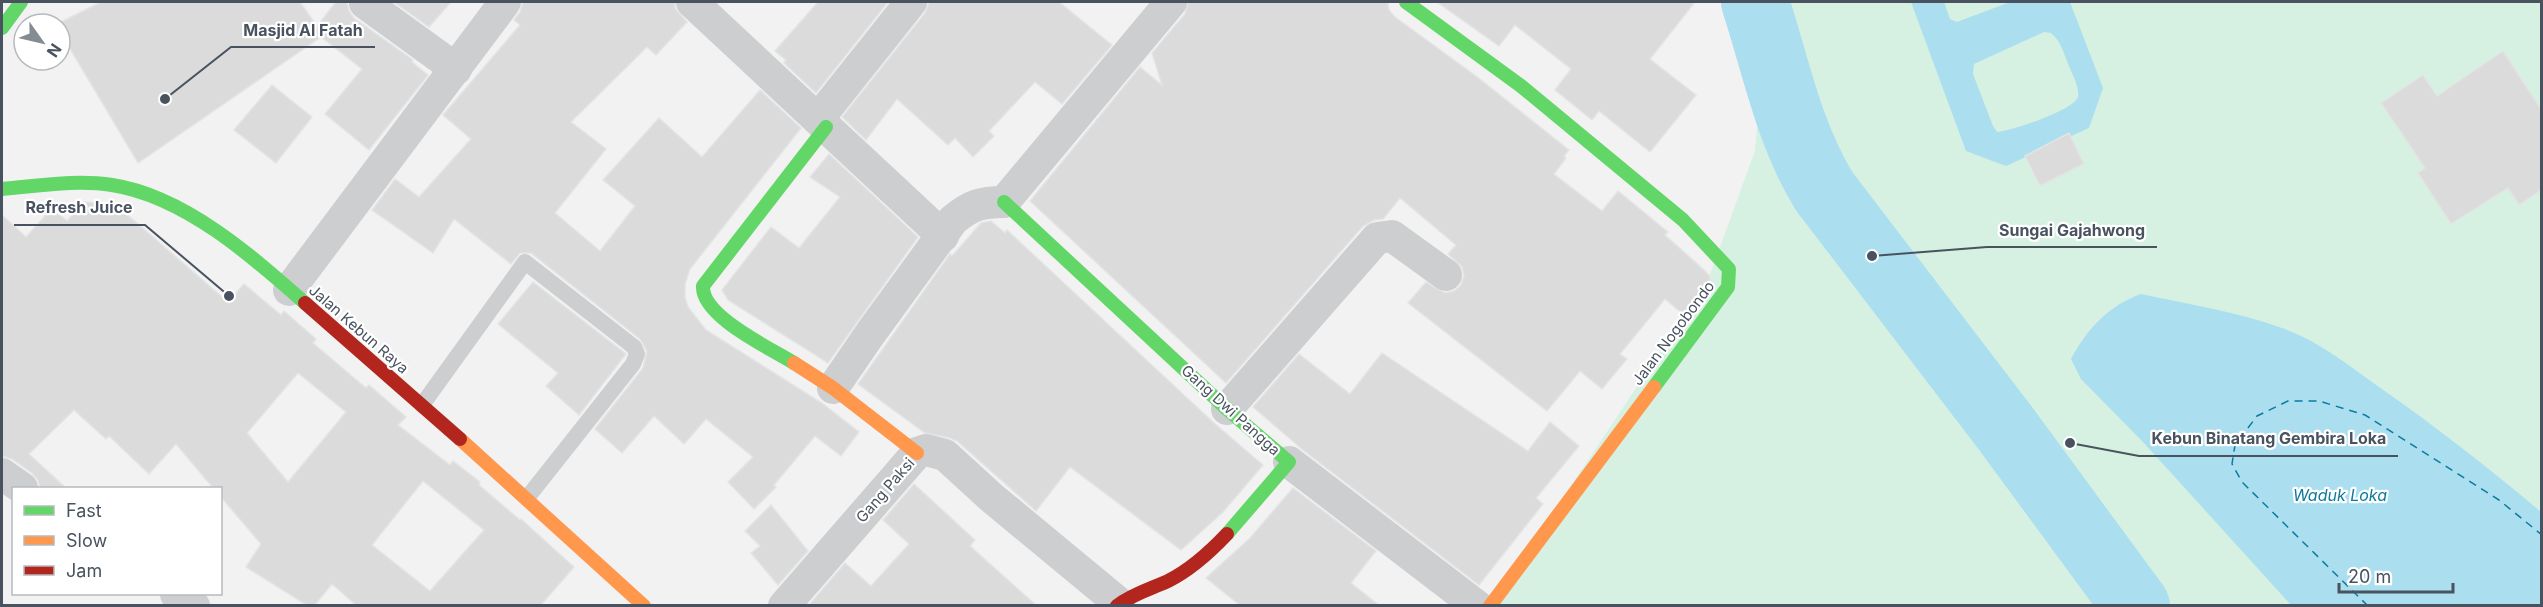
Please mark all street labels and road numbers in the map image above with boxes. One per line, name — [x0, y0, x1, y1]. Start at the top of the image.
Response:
street label: Jalan Nogobondo — [1628, 277, 1718, 389]
street label: Jalan Kebun Raya — [305, 280, 413, 378]
street label: Gang Dwi Pangga — [1178, 361, 1284, 459]
street label: Gang Paksi — [852, 454, 918, 526]

